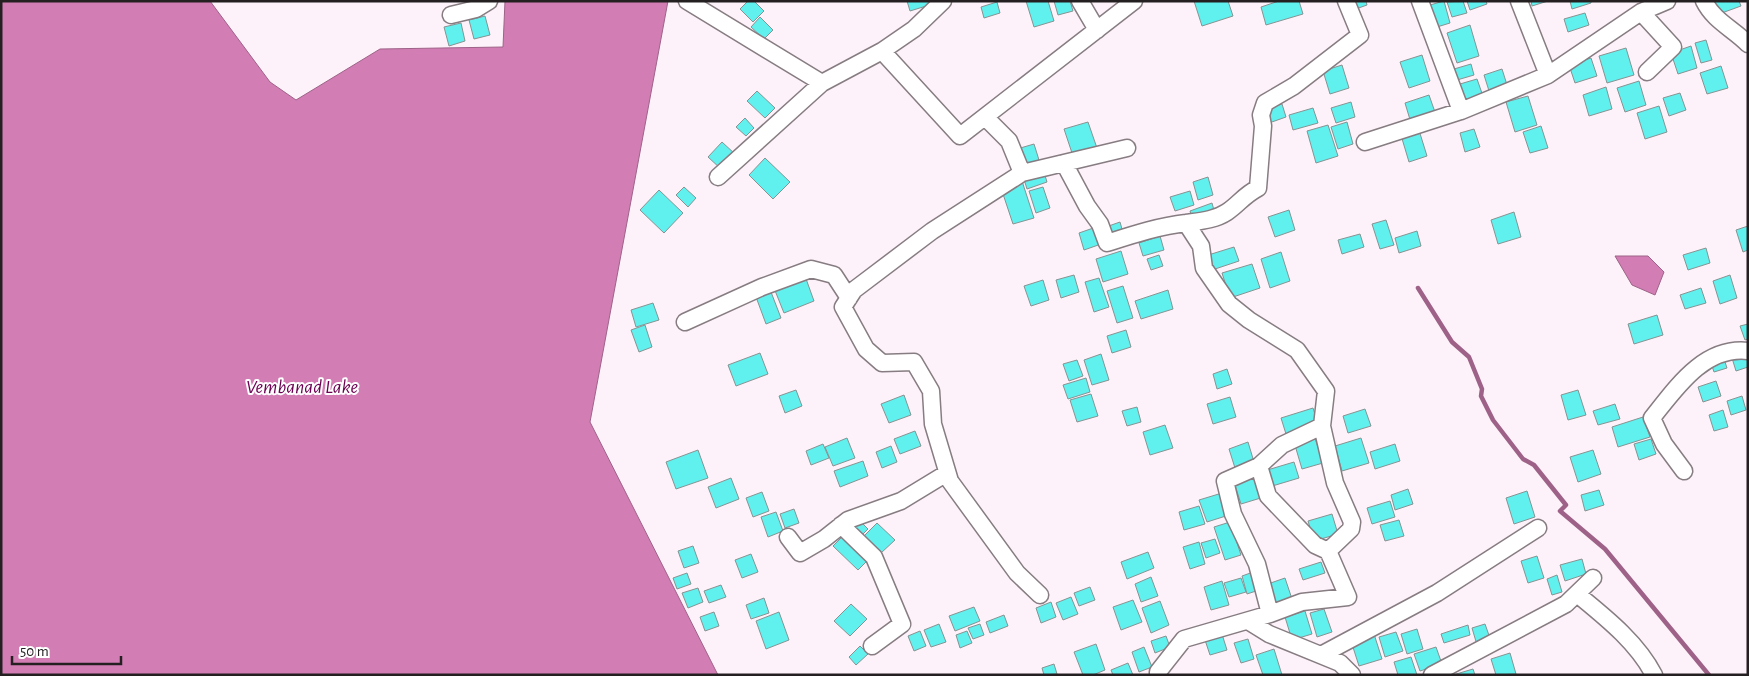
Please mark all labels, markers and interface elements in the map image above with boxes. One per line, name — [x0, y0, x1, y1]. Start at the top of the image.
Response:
water label: Vembanad Lake — [246, 377, 359, 397]
scale bar — [12, 634, 121, 666]
text: 50 m — [20, 644, 49, 659]

